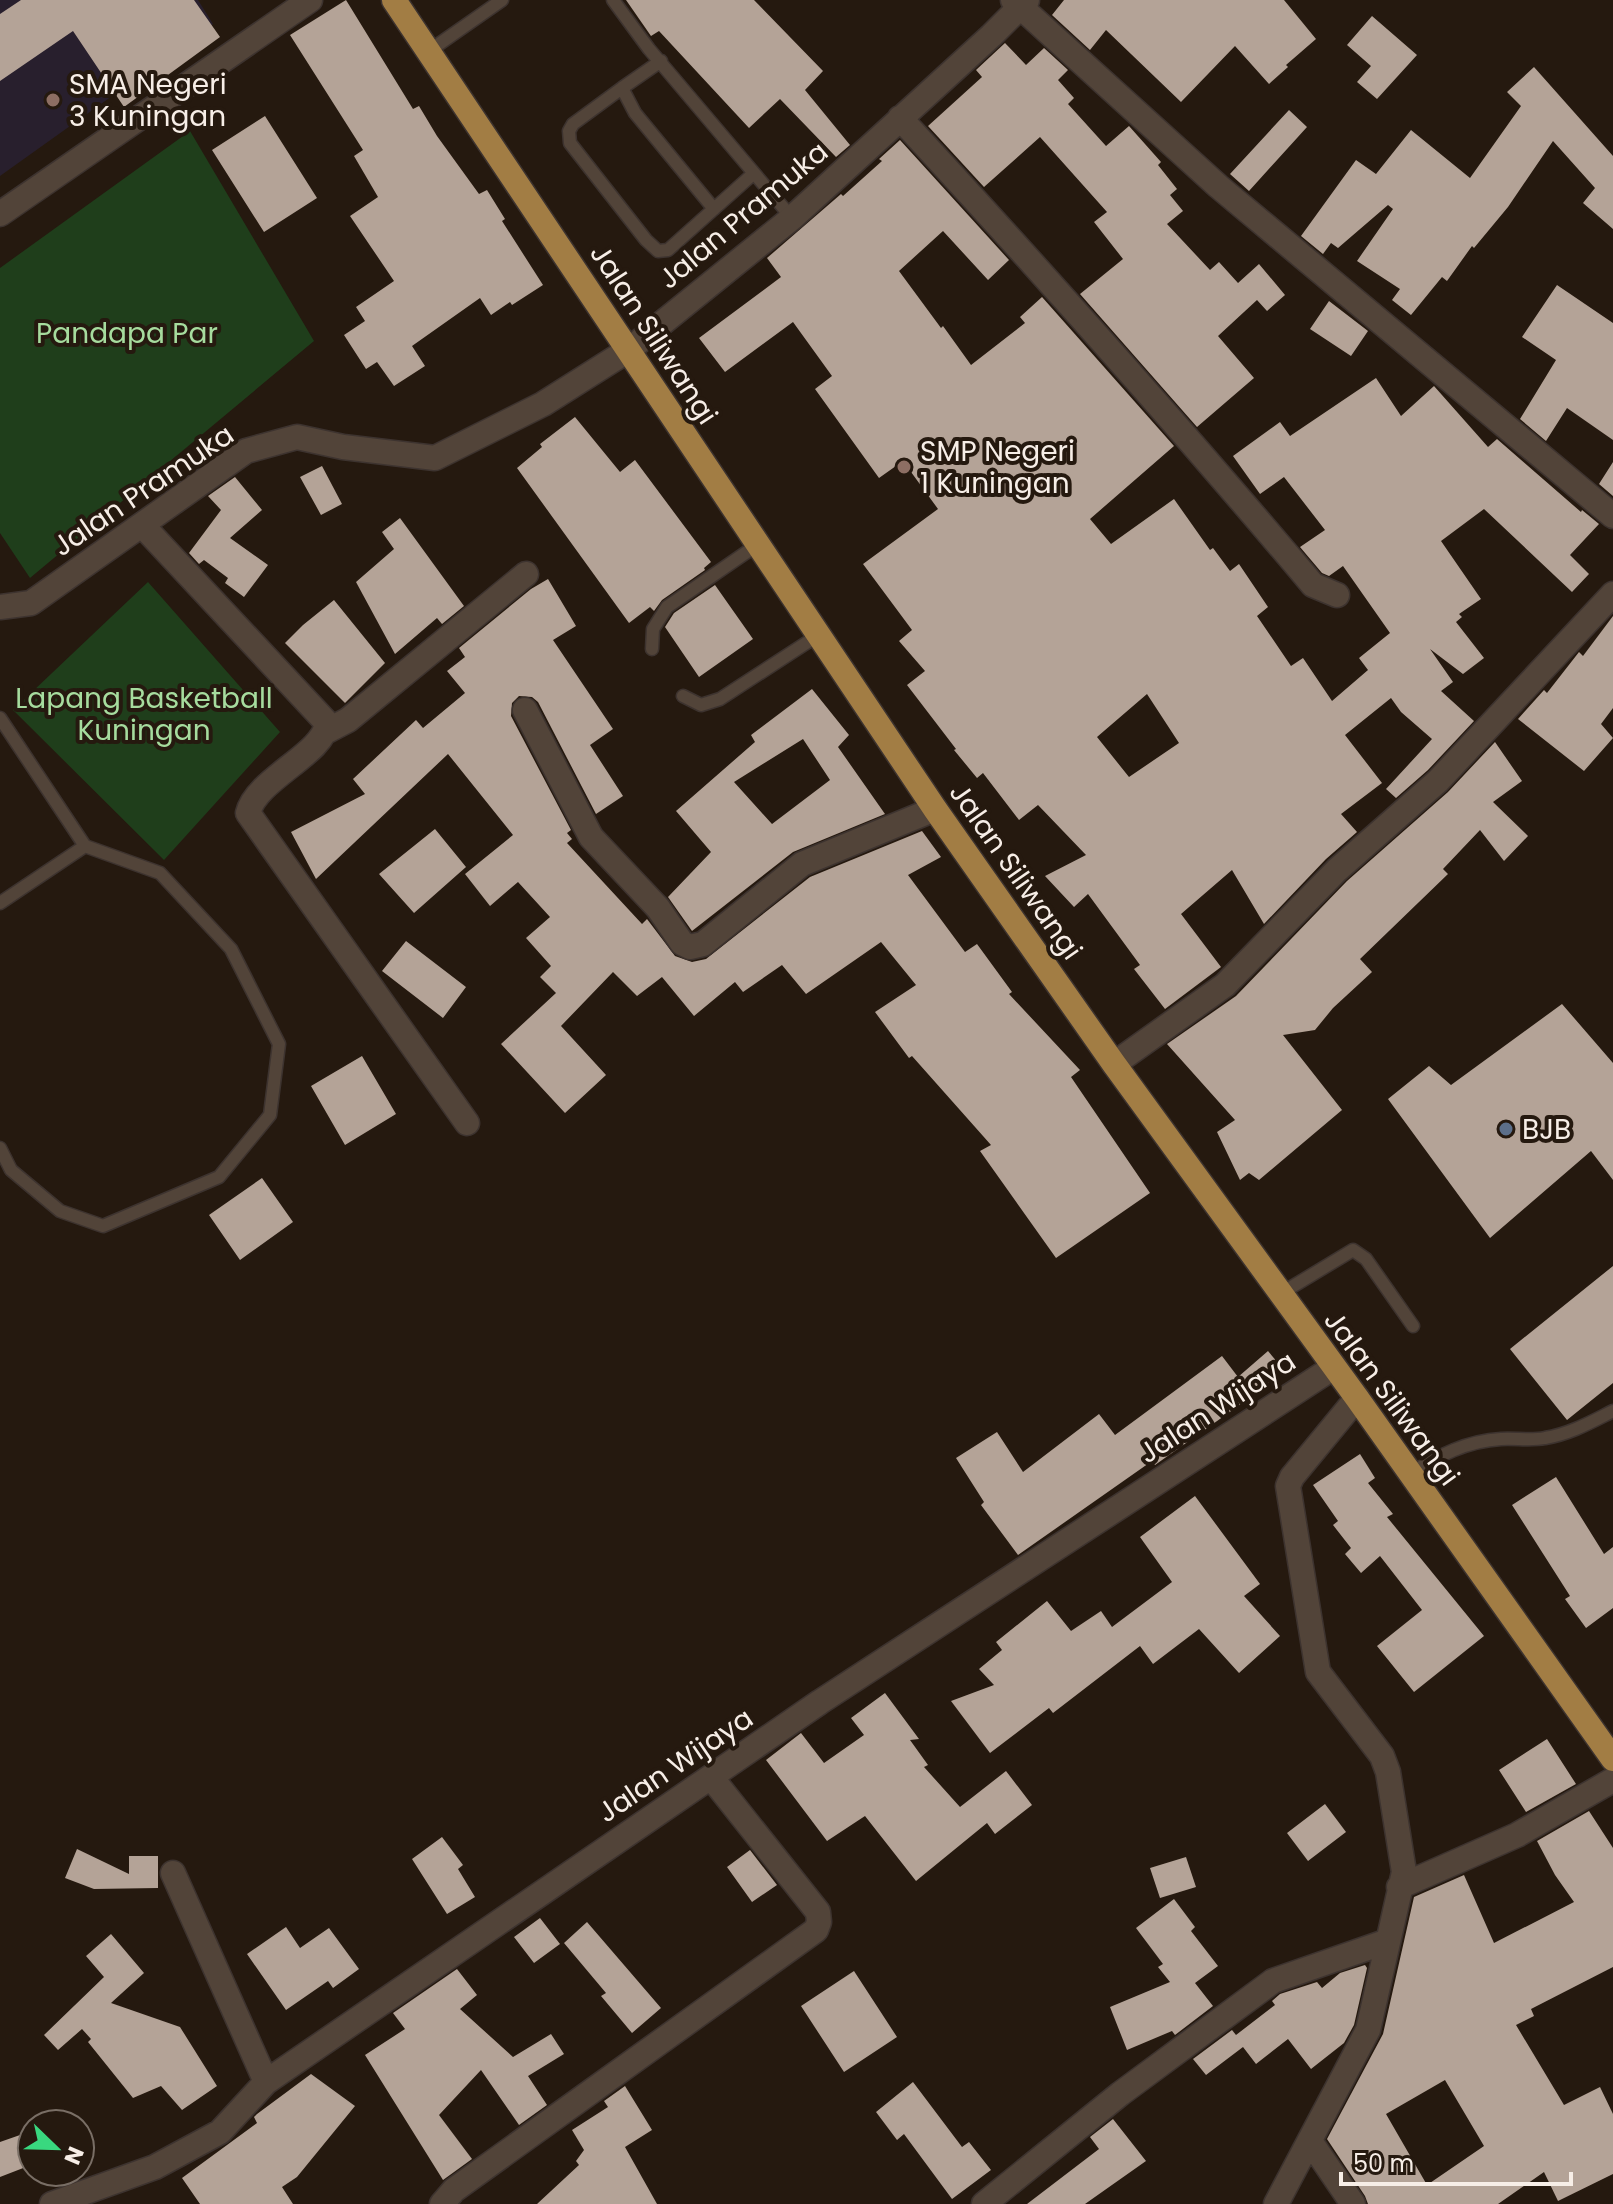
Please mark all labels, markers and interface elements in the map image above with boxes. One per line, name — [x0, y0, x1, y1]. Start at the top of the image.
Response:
place label: SMA Negeri 3 Kuningan — [69, 65, 227, 136]
marker: SMA Negeri 3 Kuningan — [44, 91, 62, 109]
street label: Jalan Pramuka — [650, 133, 837, 298]
street label: Jalan Siliwangi — [581, 237, 727, 432]
park label: Pandapa Par — [36, 314, 218, 353]
street label: Jalan Pramuka — [45, 415, 242, 565]
place label: SMP Negeri 1 Kuningan — [920, 432, 1075, 503]
marker: SMP Negeri 1 Kuningan — [895, 458, 913, 476]
park label: Lapang Basketball Kuningan — [15, 679, 273, 750]
street label: Jalan Siliwangi — [940, 775, 1091, 968]
place label: BJB — [1522, 1110, 1571, 1149]
marker: BJB — [1497, 1120, 1515, 1138]
street label: Jalan Siliwangi — [1315, 1303, 1468, 1494]
street label: Jalan Wijaya — [1131, 1342, 1303, 1473]
street label: Jalan Wijaya — [590, 1699, 761, 1832]
north arrow — [16, 2108, 96, 2188]
scale bar — [1341, 2136, 1571, 2186]
text: N — [56, 2142, 91, 2169]
text: 50 m — [1353, 2147, 1414, 2180]

